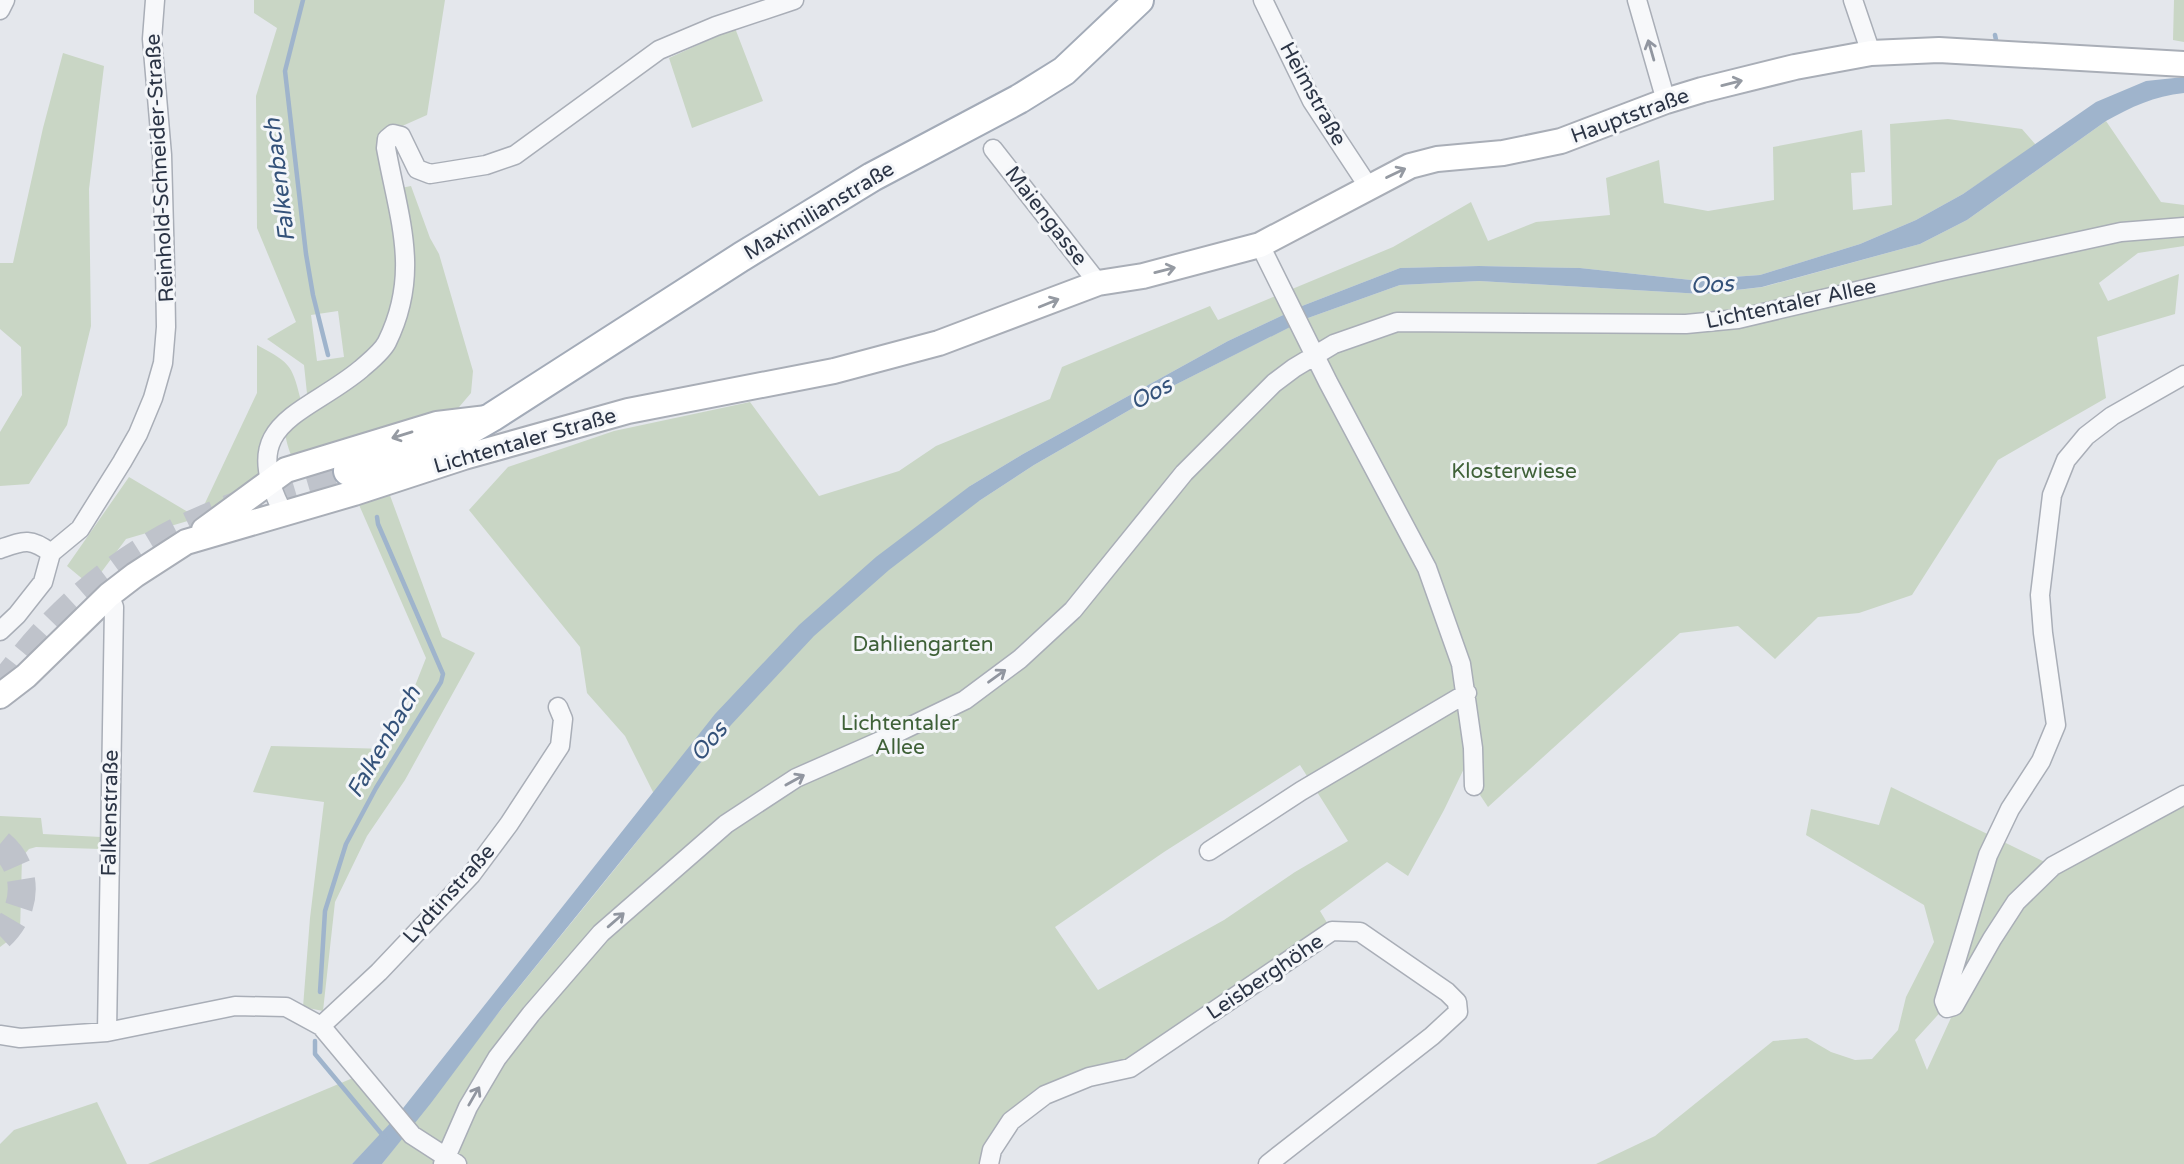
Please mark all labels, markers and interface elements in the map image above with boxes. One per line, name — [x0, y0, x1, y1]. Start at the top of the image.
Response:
street label: Reinhold-Schneider-Straße — [140, 33, 180, 303]
street label: Heimstraße — [1274, 38, 1352, 150]
one-way arrow — [1644, 40, 1657, 62]
one-way arrow — [1720, 75, 1743, 89]
street label: Hauptstraße — [1567, 83, 1693, 149]
water label: Falkenbach — [258, 116, 301, 243]
street label: Maximilianstraße — [739, 156, 899, 266]
street label: Maiengasse — [999, 161, 1093, 271]
one-way arrow — [1385, 165, 1406, 179]
one-way arrow — [1153, 263, 1176, 276]
water label: Oos — [1690, 270, 1736, 300]
street label: Lichtentaler Allee — [1704, 274, 1879, 334]
one-way arrow — [1037, 295, 1059, 308]
water label: Oos — [1125, 371, 1178, 417]
street label: Lichtentaler Straße — [431, 403, 619, 479]
one-way arrow — [391, 429, 413, 442]
park label: Klosterwiese — [1451, 459, 1577, 484]
park label: Dahliengarten — [853, 632, 993, 657]
one-way arrow — [987, 669, 1005, 684]
water label: Falkenbach — [341, 680, 428, 803]
park label: Lichtentaler Allee — [841, 711, 959, 760]
water label: Oos — [684, 715, 735, 768]
street label: Falkenstraße — [96, 749, 124, 877]
one-way arrow — [784, 773, 804, 787]
street label: Lydtinstraße — [398, 839, 500, 949]
one-way arrow — [607, 912, 625, 928]
street label: Leisberghöhe — [1202, 929, 1328, 1025]
one-way arrow — [467, 1087, 481, 1107]

